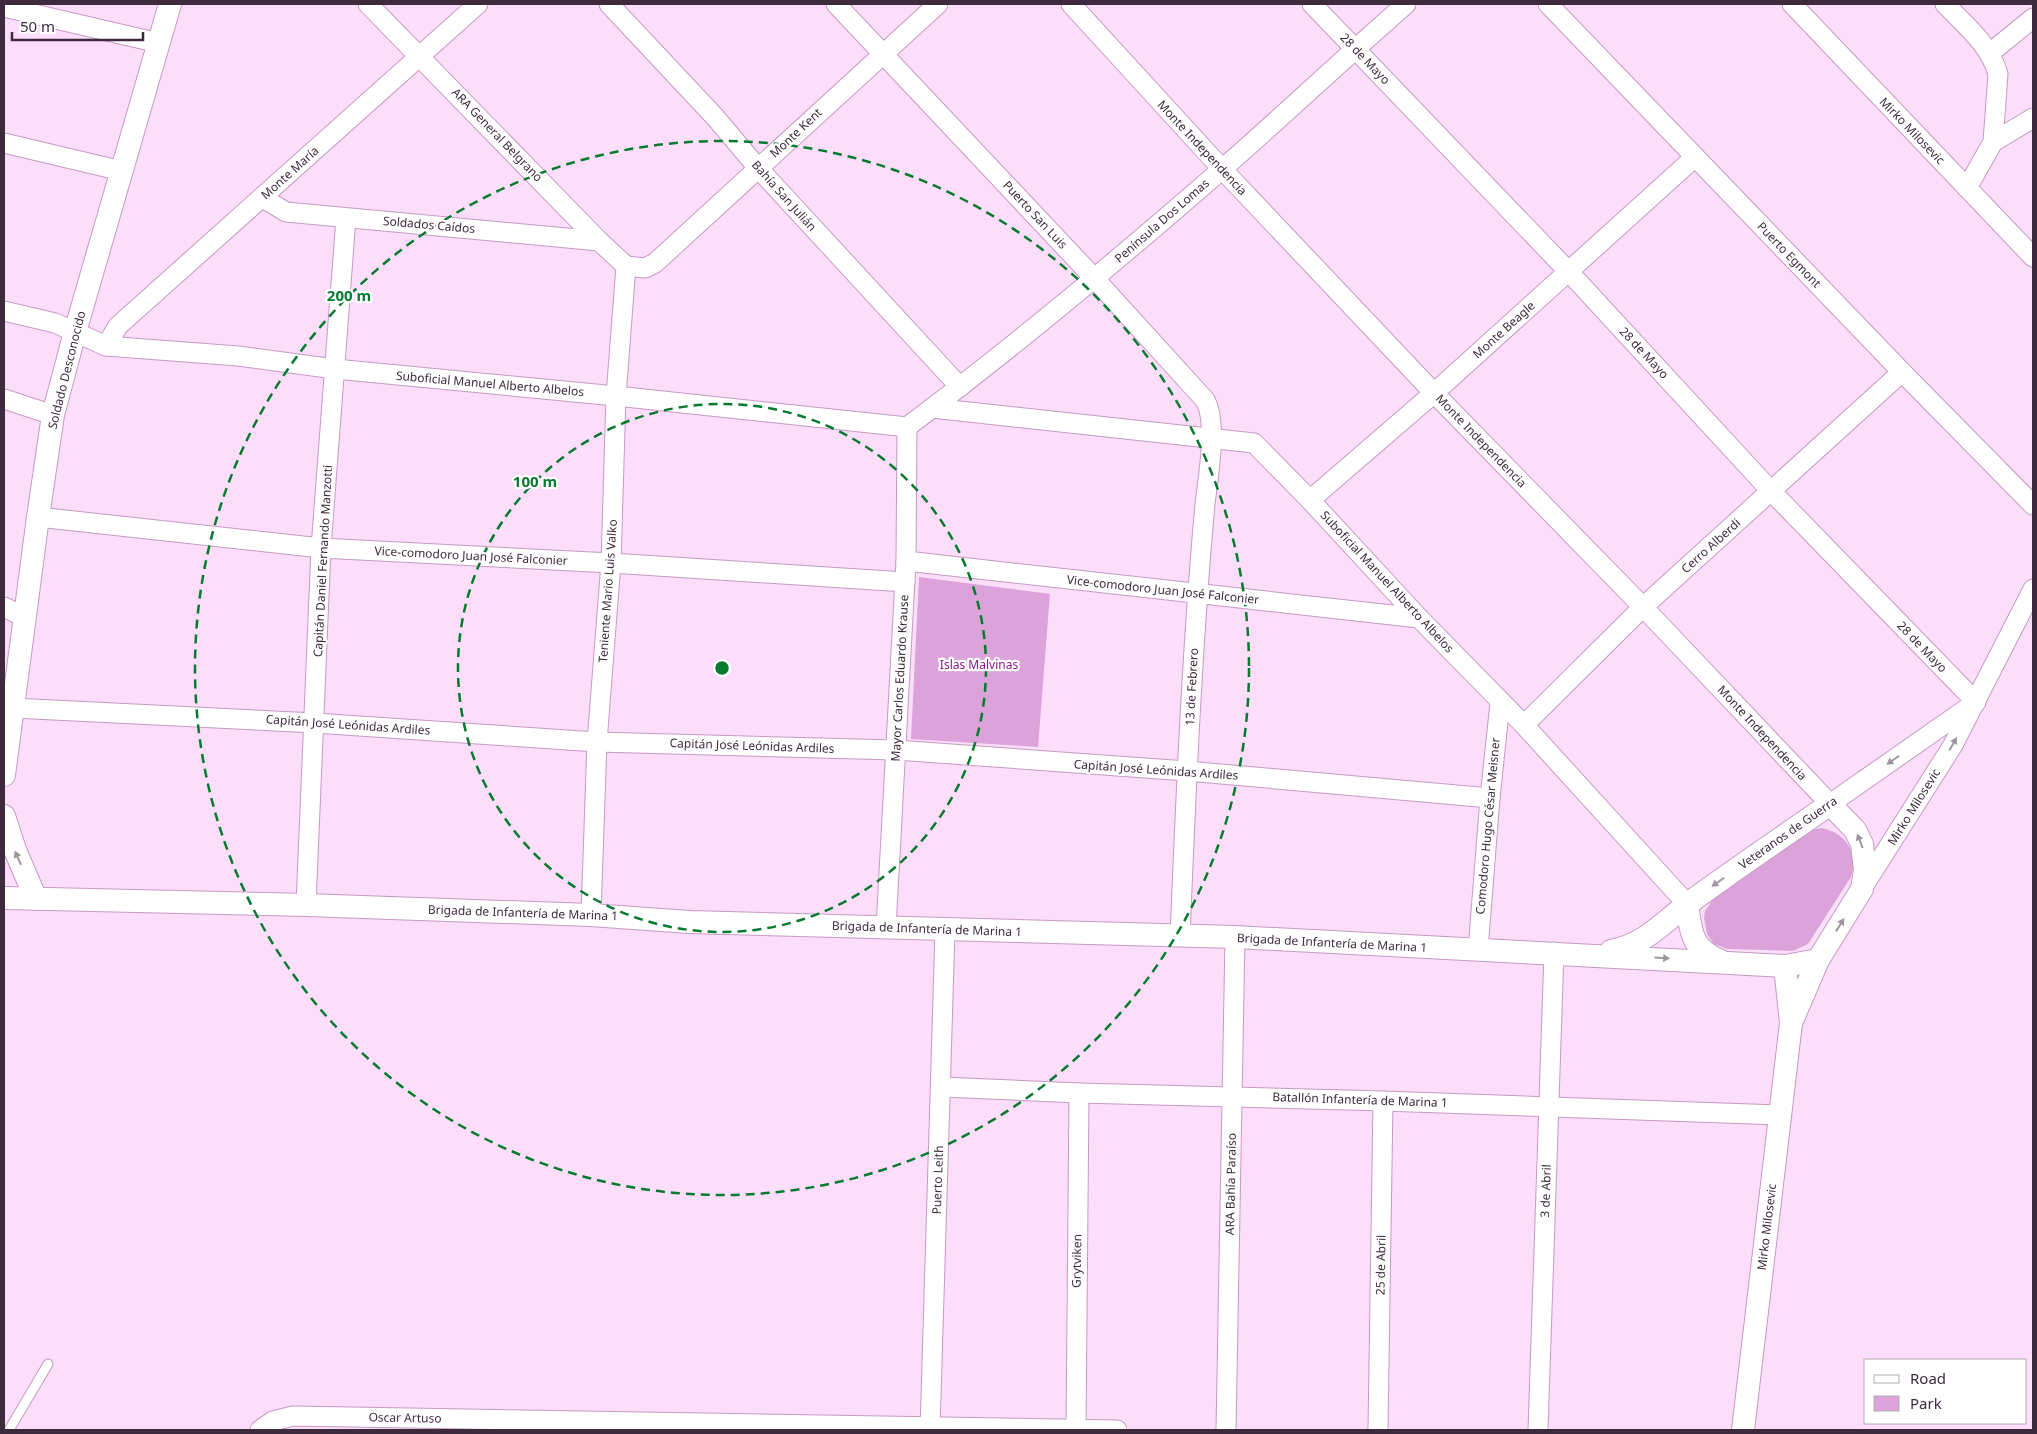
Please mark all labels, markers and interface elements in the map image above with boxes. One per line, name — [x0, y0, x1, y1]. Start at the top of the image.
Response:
scale bar — [12, 10, 144, 42]
text: 50 m — [20, 16, 55, 36]
street label: 28 de Mayo — [1337, 29, 1394, 88]
street label: ARA General Belgrano — [448, 84, 547, 185]
street label: Mirko Milosevic — [1876, 93, 1949, 168]
street label: Monte Independencia — [1154, 96, 1251, 199]
street label: Monte Kent — [766, 104, 826, 161]
street label: Monte María — [257, 142, 322, 203]
street label: Bahía San Julián — [748, 157, 821, 235]
street label: Península Dos Lomas — [1111, 175, 1213, 266]
street label: Puerto San Luis — [999, 177, 1072, 253]
street label: Soldados Caídos — [382, 212, 476, 237]
street label: Puerto Egmont — [1754, 218, 1826, 292]
text: 200 m — [327, 285, 371, 305]
street label: Monte Beagle — [1469, 297, 1539, 362]
street label: Soldado Desconocido — [44, 309, 89, 431]
street label: 28 de Mayo — [1616, 323, 1673, 382]
street label: Suboficial Manuel Alberto Albelos — [395, 367, 585, 400]
street label: Monte Independencia — [1432, 390, 1531, 491]
street label: Capitán Daniel Fernando Manzotti — [309, 464, 336, 657]
text: 100 m — [513, 471, 557, 491]
street label: Suboficial Manuel Alberto Albelos — [1317, 507, 1458, 657]
street label: Cerro Alberdi — [1677, 514, 1744, 577]
street label: Teniente Mario Luis Valko — [594, 519, 621, 663]
street label: Vice-comodoro Juan José Falconier — [374, 542, 568, 569]
street label: Vice-comodoro Juan José Falconier — [1066, 571, 1260, 608]
street label: Mayor Carlos Eduardo Krause — [887, 594, 912, 762]
street label: 28 de Mayo — [1894, 617, 1951, 676]
street label: 13 de Febrero — [1181, 648, 1202, 726]
park label: Islas Malvinas — [940, 656, 1018, 673]
centre of rings — [713, 659, 731, 677]
street label: Monte Independencia — [1714, 681, 1811, 784]
street label: Capitán José Leónidas Ardiles — [265, 710, 431, 739]
street label: Capitán José Leónidas Ardiles — [669, 734, 835, 757]
one-way arrow — [1949, 736, 1957, 751]
street label: Comodoro Hugo César Meisner — [1471, 737, 1504, 915]
street label: Capitán José Leónidas Ardiles — [1073, 755, 1239, 784]
one-way arrow — [1886, 755, 1900, 765]
street label: Mirko Milosevic — [1883, 765, 1944, 848]
street label: Veteranos de Guerra — [1735, 792, 1840, 873]
one-way arrow — [1855, 834, 1863, 849]
one-way arrow — [14, 851, 22, 865]
one-way arrow — [1711, 877, 1725, 887]
street label: Brigada de Infantería de Marina 1 — [428, 901, 618, 924]
street label: Brigada de Infantería de Marina 1 — [832, 917, 1022, 940]
one-way arrow — [1835, 918, 1845, 931]
street label: Brigada de Infantería de Marina 1 — [1237, 929, 1427, 956]
one-way arrow — [1654, 955, 1670, 963]
street label: Batallón Infantería de Marina 1 — [1272, 1088, 1448, 1111]
street label: ARA Bahía Paraíso — [1221, 1133, 1240, 1235]
street label: Puerto Leith — [928, 1145, 947, 1215]
street label: 3 de Abril — [1536, 1164, 1555, 1218]
street label: Mirko Milosevic — [1753, 1182, 1780, 1271]
street label: Grytviken — [1068, 1234, 1085, 1288]
street label: 25 de Abril — [1371, 1235, 1390, 1295]
legend — [1864, 1359, 2027, 1424]
text: Road — [1910, 1368, 1946, 1388]
text: Park — [1910, 1393, 1942, 1413]
street label: Oscar Artuso — [368, 1408, 442, 1427]

